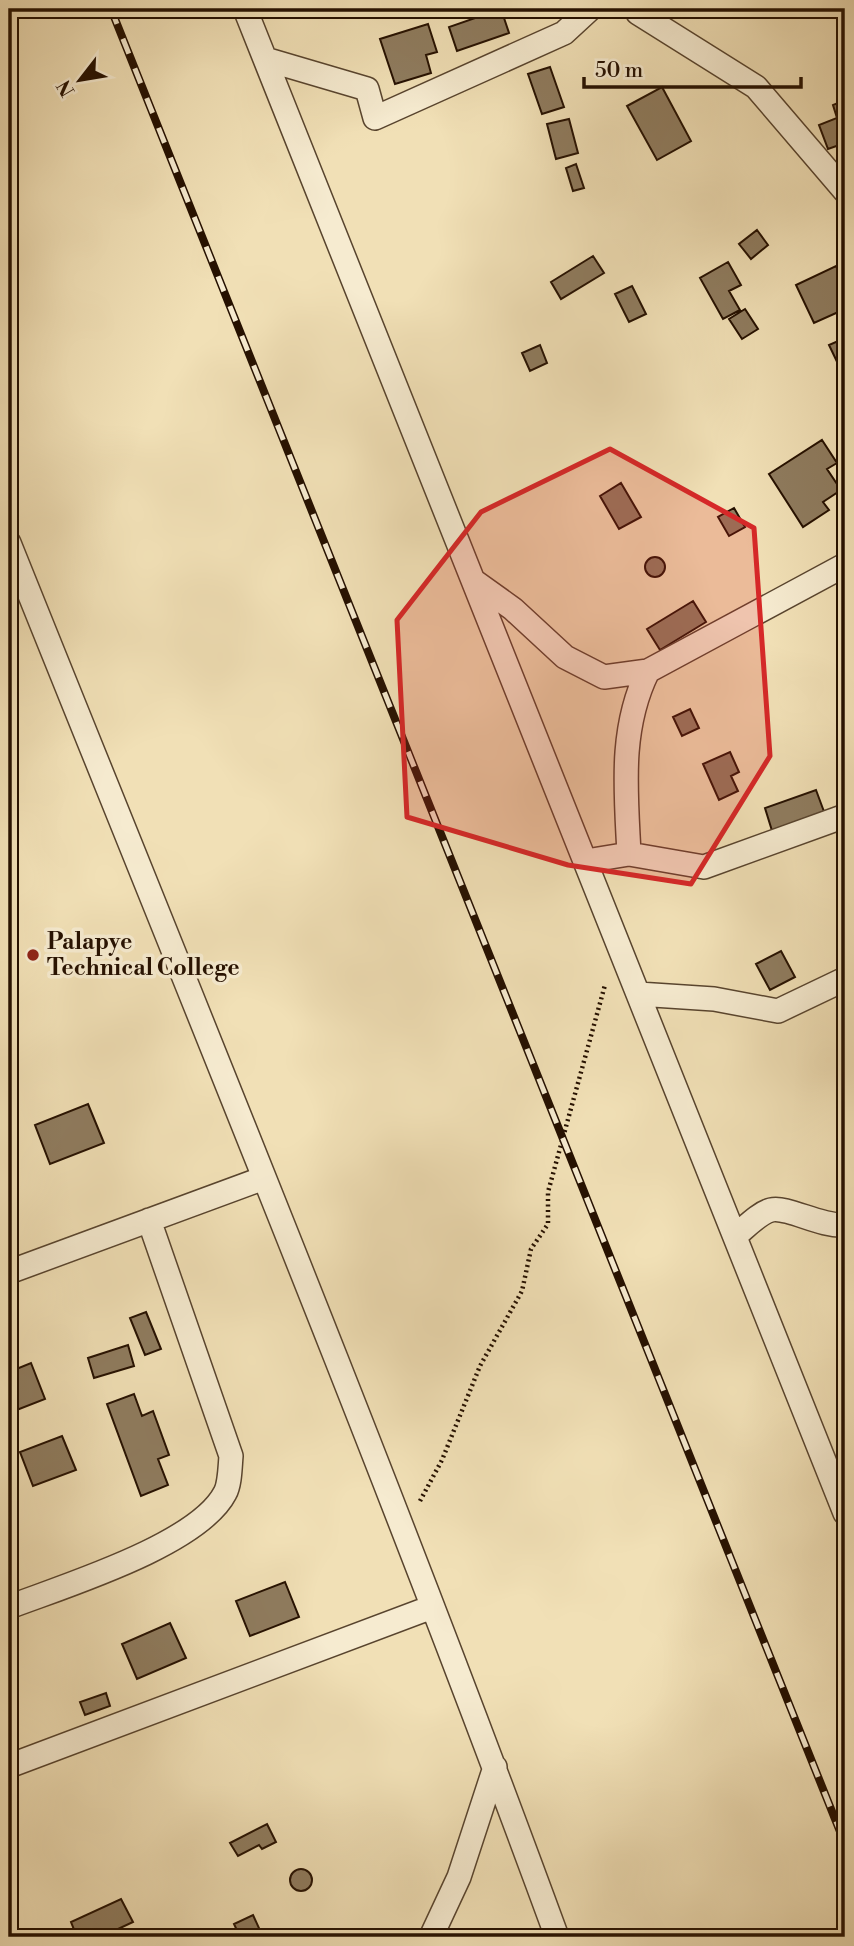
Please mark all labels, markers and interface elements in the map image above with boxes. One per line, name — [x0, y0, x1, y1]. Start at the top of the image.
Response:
north arrow — [46, 46, 116, 116]
scale bar — [584, 46, 802, 90]
text: 50 m — [595, 58, 643, 84]
text: N — [52, 76, 80, 101]
place label: Palapye Technical College — [47, 928, 240, 982]
marker: Palapye Technical College — [25, 947, 41, 963]

